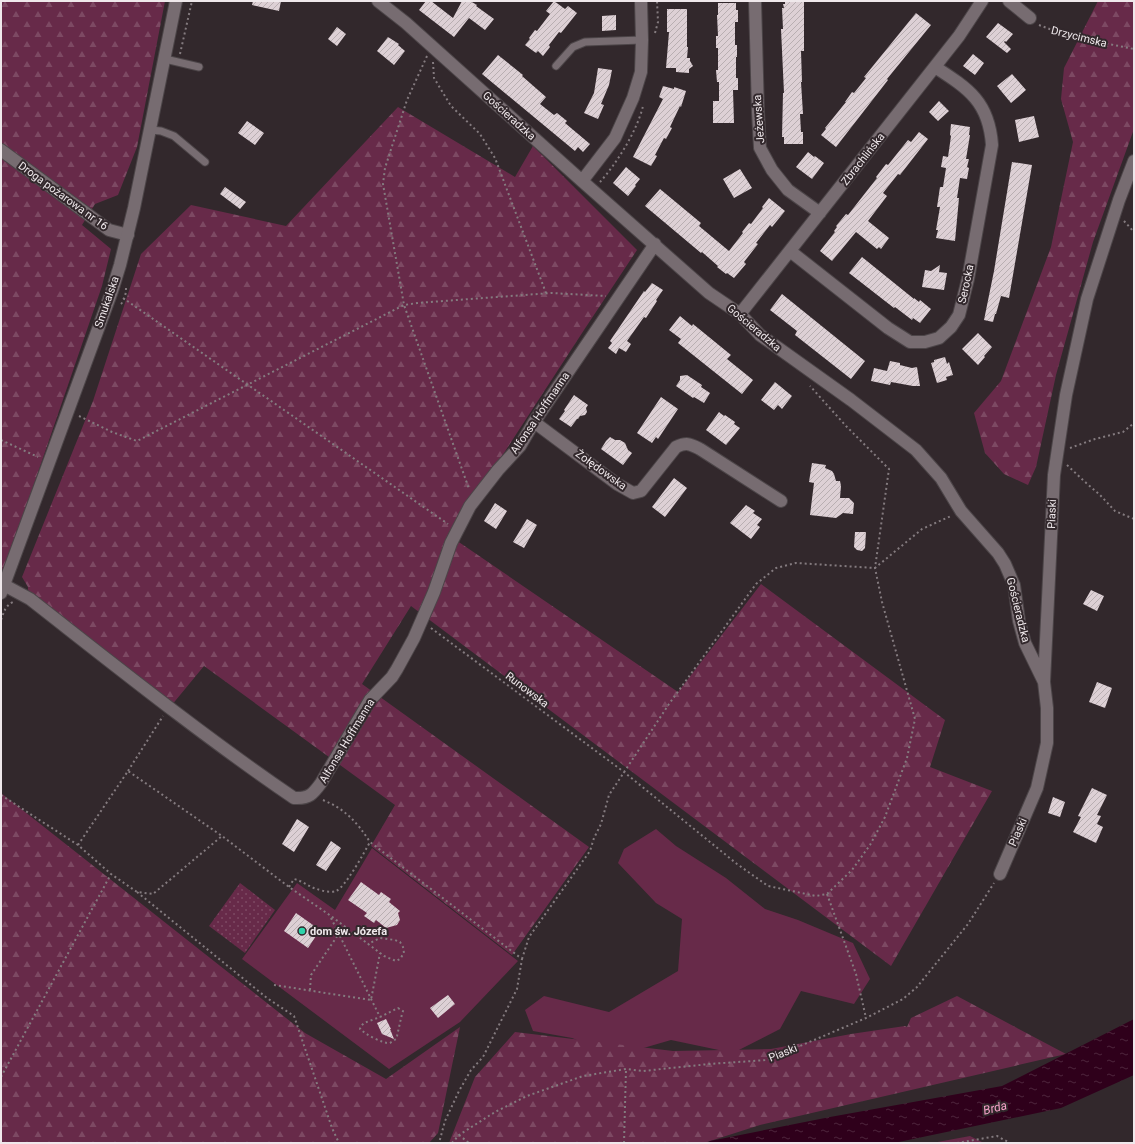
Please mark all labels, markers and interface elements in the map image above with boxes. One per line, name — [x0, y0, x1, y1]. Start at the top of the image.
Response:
street label: Drzycimska — [1050, 24, 1108, 50]
street label: Gościeradzka — [480, 89, 538, 143]
street label: Jeżewska — [751, 94, 767, 144]
street label: Zbrachlińska — [839, 130, 887, 188]
street label: Droga pożarowa nr 16 — [16, 159, 110, 233]
street label: Serocka — [956, 263, 976, 305]
street label: Smukalska — [92, 274, 122, 330]
street label: Gościeradzka — [724, 302, 784, 354]
street label: Alfonsa Hoffmanna — [508, 370, 572, 456]
street label: Żołędowska — [573, 447, 629, 493]
street label: Piaski — [1045, 499, 1059, 529]
street label: Gościeradzka — [1004, 576, 1032, 644]
street label: Runowska — [503, 670, 551, 710]
street label: Alfonsa Hoffmanna — [317, 697, 377, 785]
street label: Piaski — [1006, 816, 1030, 848]
place label: dom św. Józefa — [310, 925, 387, 938]
marker: dom św. Józefa — [297, 926, 307, 936]
street label: Piaski — [767, 1041, 799, 1065]
water label: Brda — [982, 1098, 1008, 1118]

